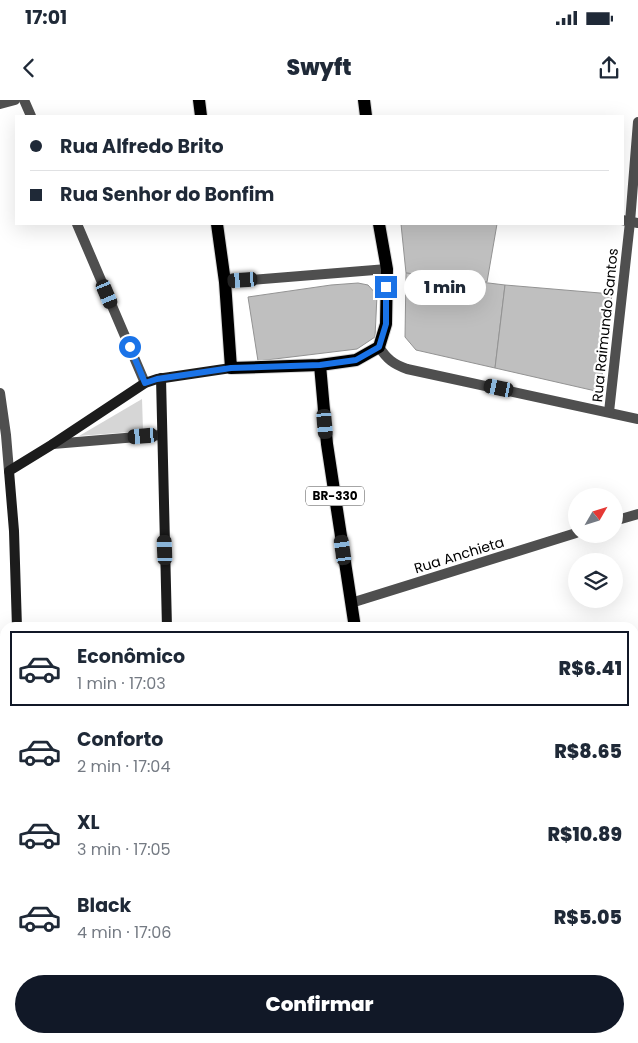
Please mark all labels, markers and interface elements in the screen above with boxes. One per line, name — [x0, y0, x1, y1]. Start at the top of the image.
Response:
text: 17:01 — [25, 4, 67, 31]
text: Swyft — [287, 52, 352, 83]
icon: back — [15, 54, 43, 82]
icon: share — [595, 54, 623, 82]
text: Rua Alfredo Brito — [60, 133, 224, 160]
text: Rua Senhor do Bonfim — [60, 181, 274, 208]
street label: Rua Raimundo Santos — [587, 247, 623, 403]
callout: 1 min — [404, 270, 486, 304]
car — [227, 271, 258, 289]
route end — [375, 276, 397, 298]
text: 1 min — [424, 276, 466, 299]
car — [94, 277, 119, 311]
route start — [119, 336, 141, 358]
car — [482, 378, 515, 398]
car — [316, 408, 333, 440]
car — [127, 427, 158, 445]
road number: BR-330 — [306, 486, 364, 506]
north arrow — [568, 488, 622, 542]
map controls — [568, 488, 623, 608]
street label: Rua Anchieta — [412, 532, 506, 578]
car — [333, 534, 352, 566]
car — [156, 535, 173, 565]
button: layers — [568, 553, 623, 608]
text: Econômico — [77, 643, 185, 670]
icon: car — [17, 646, 62, 691]
text: R$6.41 — [559, 655, 622, 682]
text: 1 min · 17:03 — [77, 672, 166, 695]
text: Conforto — [77, 726, 163, 753]
icon: car — [17, 729, 62, 774]
text: R$8.65 — [554, 738, 622, 765]
text: 2 min · 17:04 — [77, 755, 170, 778]
text: XL — [77, 809, 100, 836]
icon: car — [17, 812, 62, 857]
text: R$10.89 — [547, 821, 622, 848]
text: 3 min · 17:05 — [77, 838, 171, 861]
text: Black — [77, 892, 131, 919]
icon: car — [17, 895, 62, 940]
text: R$5.05 — [554, 904, 622, 931]
text: 4 min · 17:06 — [77, 921, 171, 944]
button: Confirmar — [15, 975, 624, 1033]

